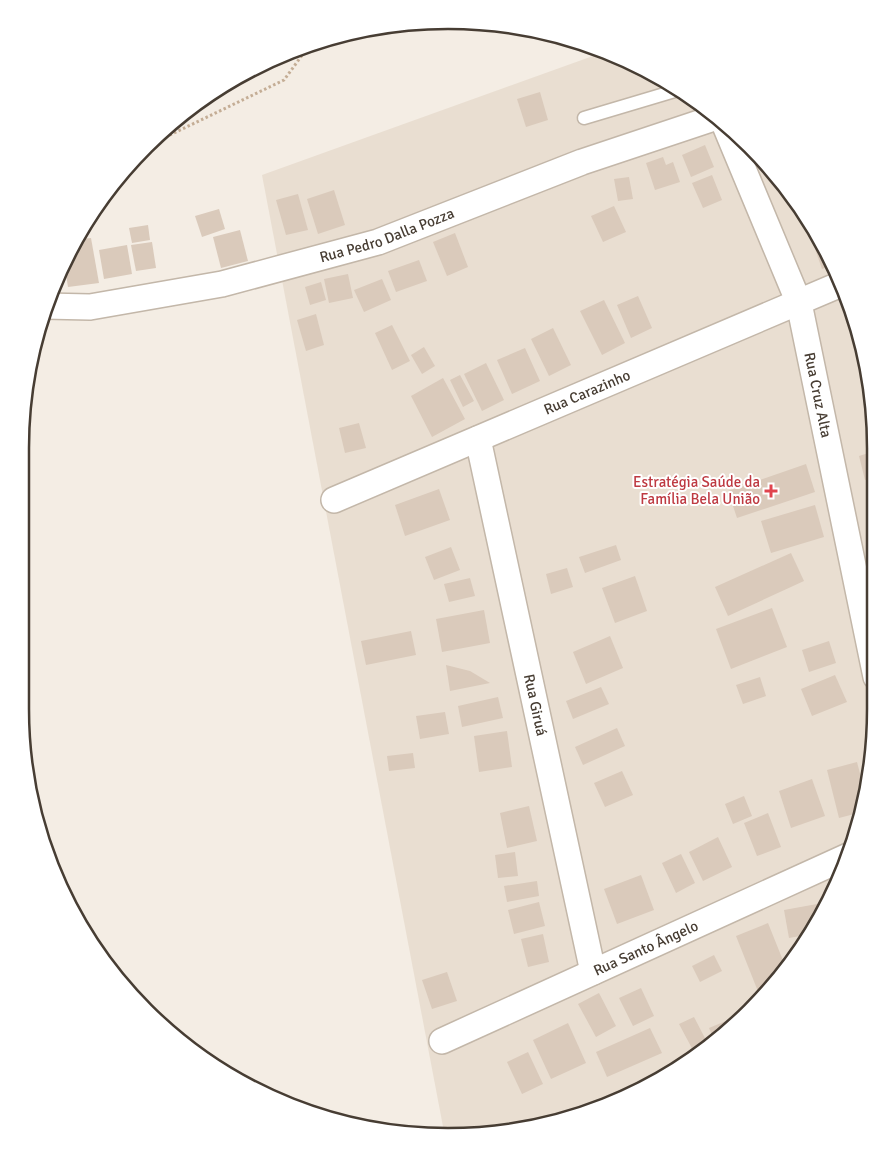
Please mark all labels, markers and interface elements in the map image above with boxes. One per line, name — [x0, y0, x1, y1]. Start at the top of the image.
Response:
street label: Rua Pedro Dalla Pozza — [318, 204, 457, 266]
street label: Rua Cruz Alta — [800, 351, 836, 439]
street label: Rua Carazinho — [541, 366, 633, 419]
place label: Estratégia Saúde da Família Bela União — [633, 473, 760, 508]
marker: Estratégia Saúde da Família Bela União — [764, 484, 778, 498]
street label: Rua Giruá — [520, 672, 551, 738]
street label: Rua Santo Ângelo — [591, 916, 701, 980]

